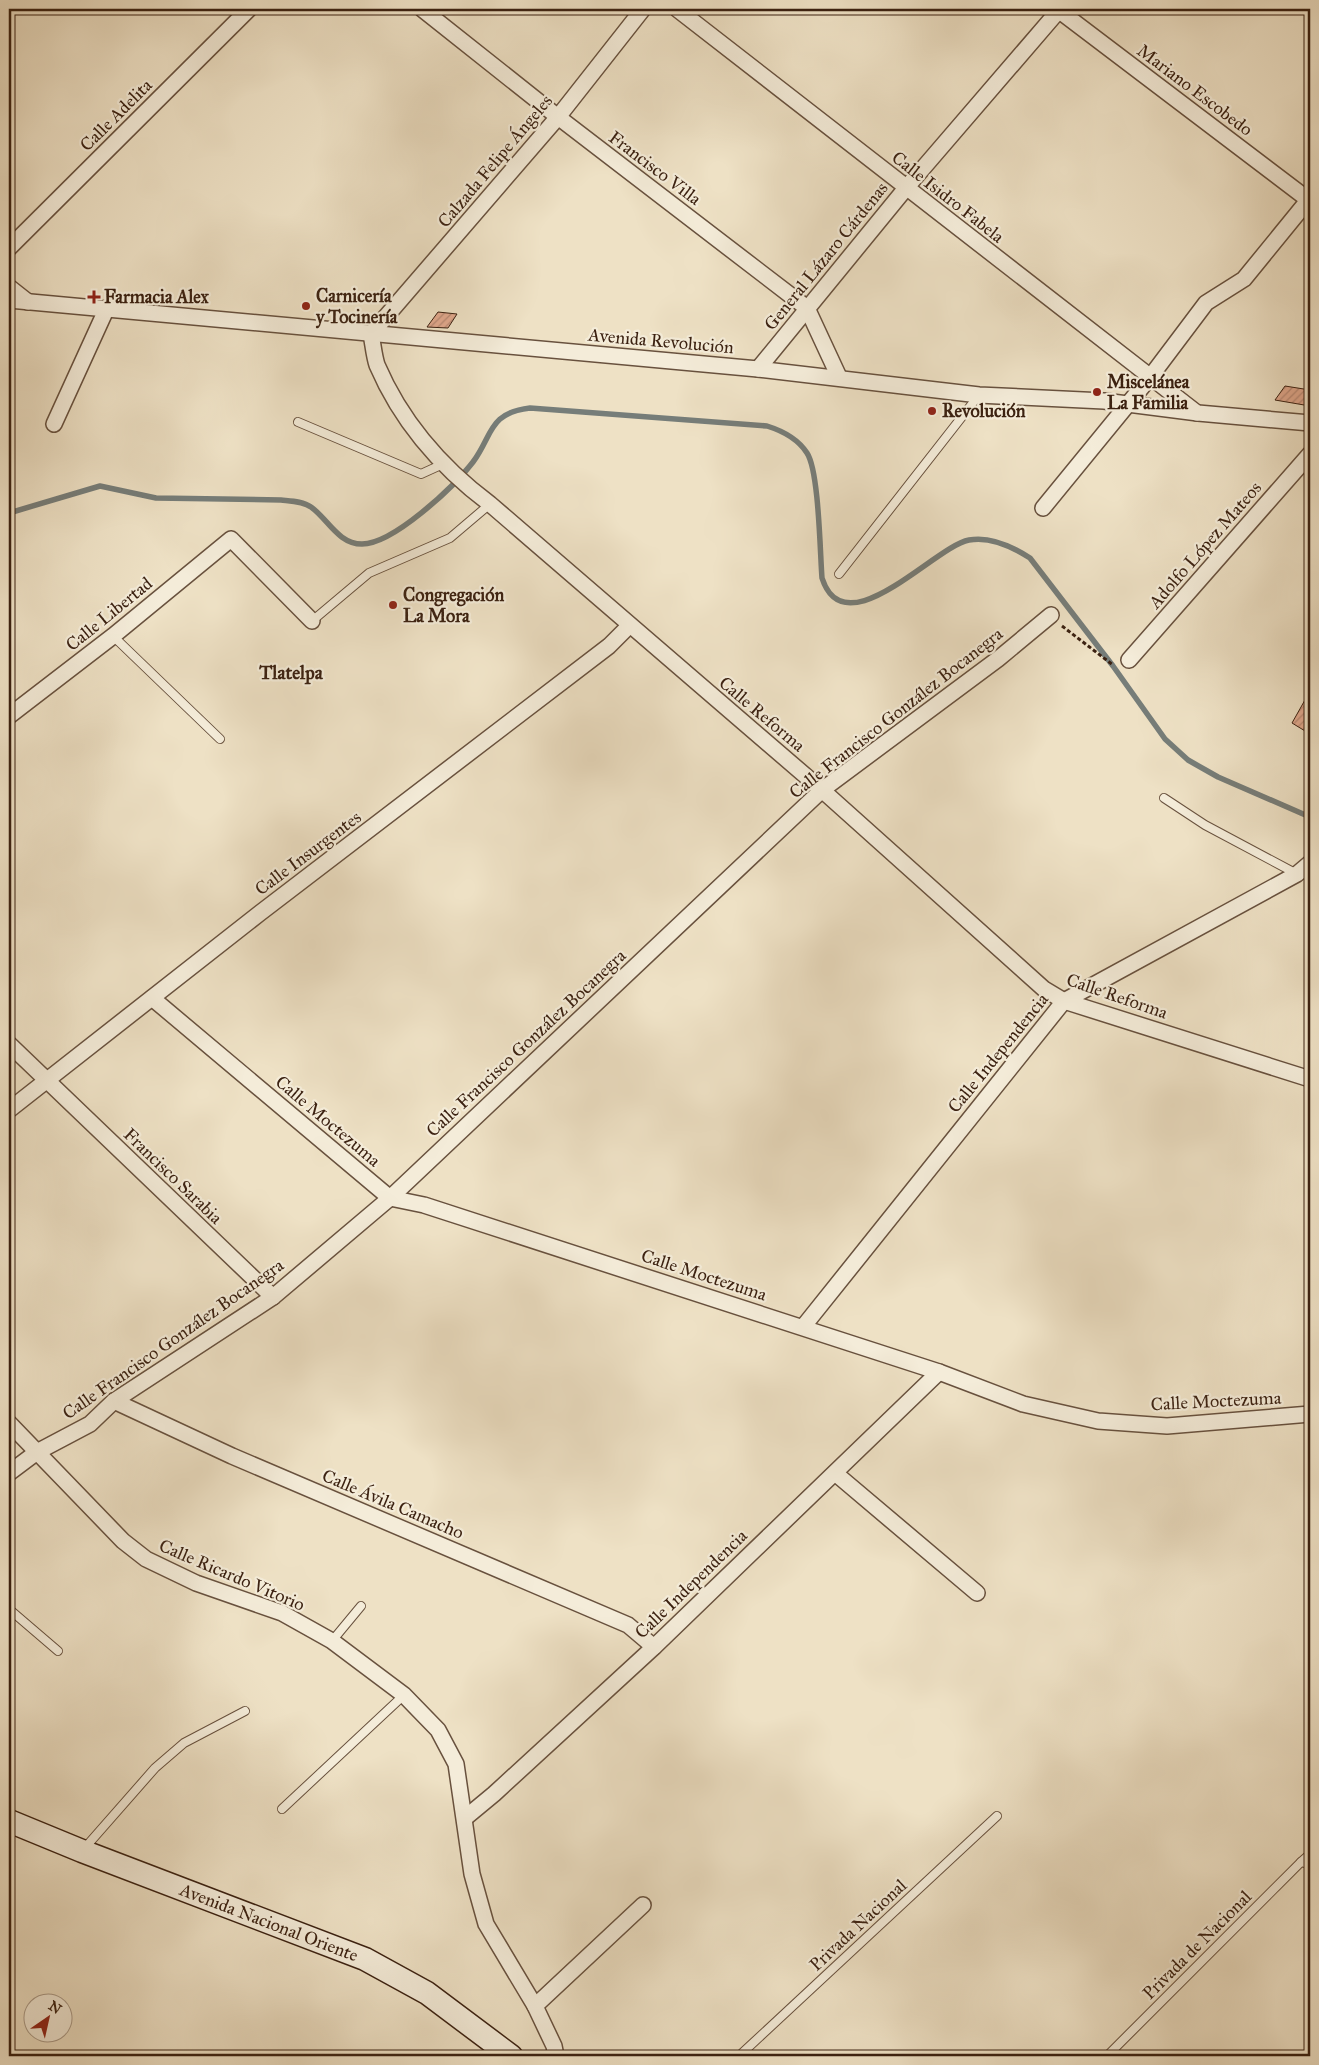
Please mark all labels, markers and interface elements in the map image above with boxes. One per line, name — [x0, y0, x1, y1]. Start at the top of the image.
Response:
street label: Mariano Escobedo — [1133, 39, 1257, 141]
street label: Calle Adelita — [75, 74, 157, 156]
street label: Calzada Felipe Ángeles — [431, 89, 558, 233]
street label: Francisco Villa — [604, 126, 706, 210]
street label: Calle Isidro Fabela — [888, 146, 1009, 248]
street label: General Lázaro Cárdenas — [759, 177, 893, 335]
place label: Carnicería y Tocinería — [315, 285, 398, 329]
place label: Farmacia Alex — [104, 286, 210, 308]
marker: Farmacia Alex — [88, 291, 100, 303]
marker: Carnicería y Tocinería — [300, 300, 312, 312]
street label: Avenida Revolución — [586, 324, 735, 358]
place label: Miscelánea La Familia — [1107, 371, 1190, 414]
marker: Miscelánea La Familia — [1091, 386, 1103, 398]
place label: Revolución — [942, 400, 1026, 422]
marker: Revolución — [926, 405, 938, 417]
street label: Adolfo López Mateos — [1143, 477, 1266, 614]
street label: Calle Libertad — [61, 572, 157, 656]
place label: Congregación La Mora — [403, 584, 504, 627]
marker: Congregación La Mora — [387, 599, 399, 611]
street label: Calle Francisco González Bocanegra — [785, 623, 1008, 804]
district label: Tlatelpa — [258, 661, 324, 685]
street label: Calle Reforma — [715, 672, 810, 757]
street label: Calle Insurgentes — [251, 806, 366, 901]
street label: Calle Francisco González Bocanegra — [422, 944, 631, 1142]
street label: Calle Reforma — [1064, 968, 1171, 1024]
street label: Calle Independencia — [943, 988, 1053, 1117]
street label: Calle Moctezuma — [271, 1071, 385, 1172]
street label: Francisco Sarabia — [119, 1123, 227, 1229]
street label: Calle Moctezuma — [639, 1244, 770, 1306]
street label: Calle Francisco González Bocanegra — [58, 1254, 289, 1425]
street label: Calle Moctezuma — [1150, 1387, 1282, 1415]
street label: Calle Ávila Camacho — [319, 1462, 468, 1544]
street label: Calle Independencia — [630, 1525, 752, 1643]
street label: Calle Ricardo Vitorio — [156, 1534, 308, 1616]
street label: Privada Nacional — [805, 1874, 911, 1976]
street label: Avenida Nacional Oriente — [176, 1878, 361, 1966]
street label: Privada de Nacional — [1138, 1886, 1256, 2004]
north arrow — [22, 1992, 72, 2042]
text: N — [45, 1997, 65, 2018]

